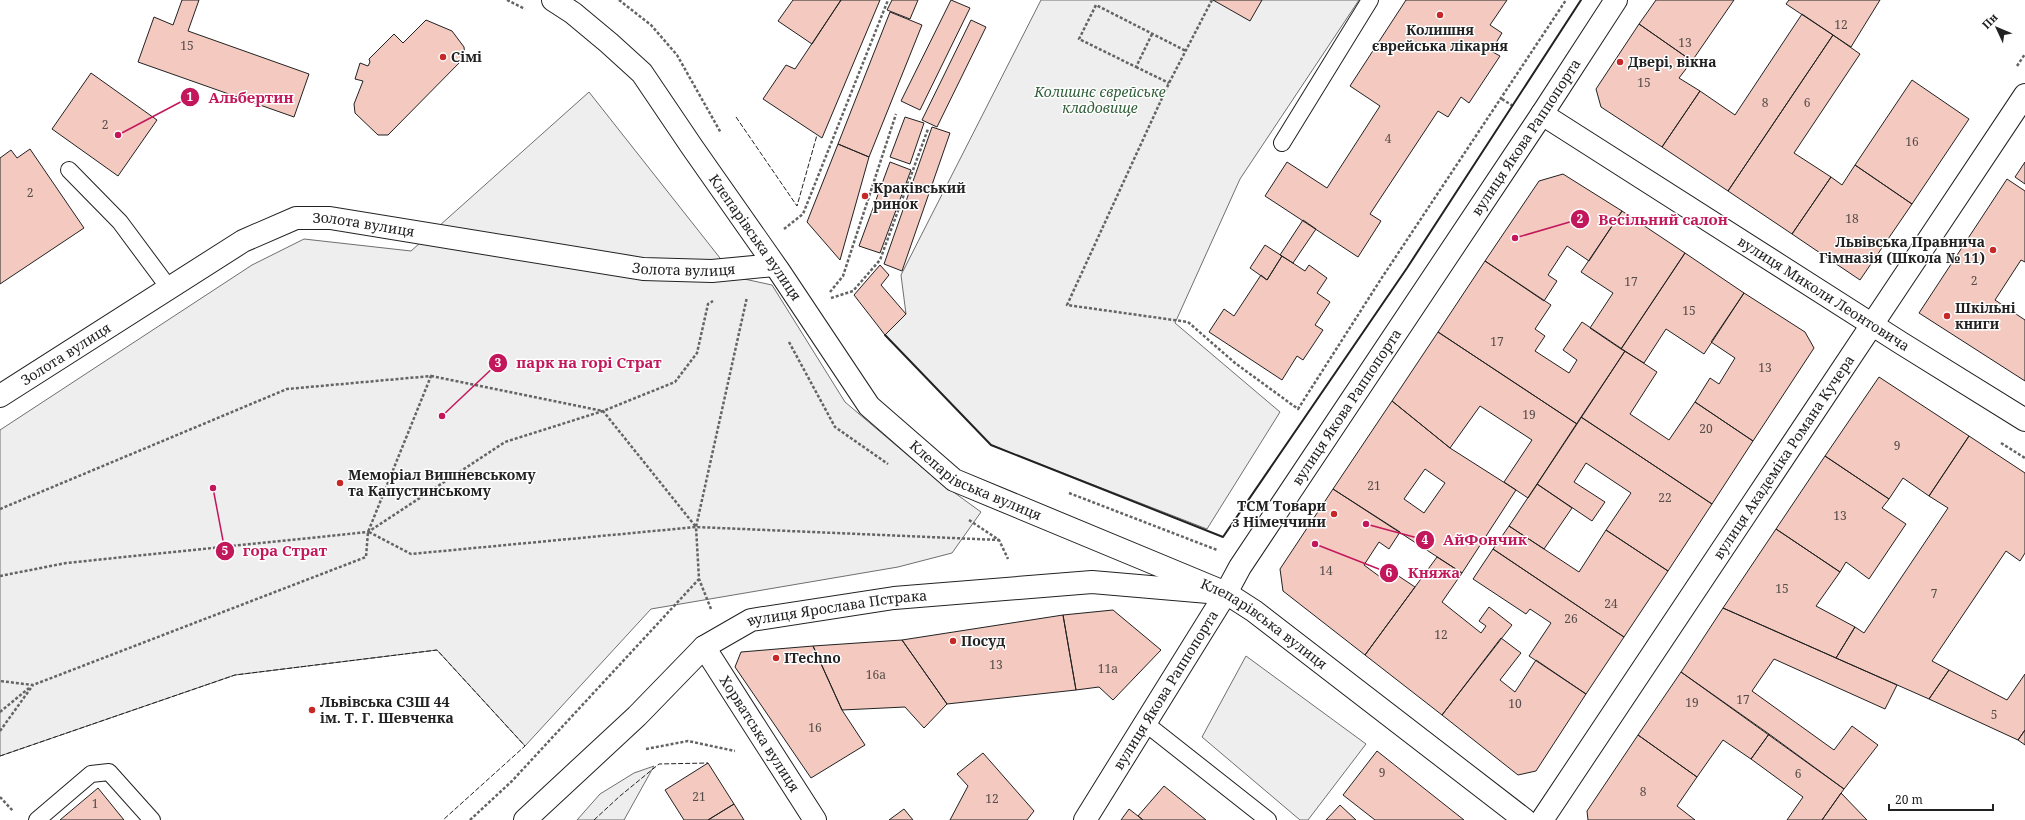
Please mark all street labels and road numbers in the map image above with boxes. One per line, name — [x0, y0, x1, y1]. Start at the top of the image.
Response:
street label: вулиця Якова Раппопорта — [1467, 55, 1584, 219]
street label: Клепарівська вулиця — [705, 170, 806, 304]
street label: Золота вулиця — [312, 208, 416, 241]
street label: вулиця Миколи Леонтовича — [1734, 231, 1913, 355]
street label: Золота вулиця — [631, 257, 736, 280]
street label: Золота вулиця — [17, 318, 114, 389]
street label: вулиця Якова Раппопорта — [1287, 325, 1405, 489]
street label: вулиця Академіка Романа Кучера — [1708, 351, 1858, 563]
street label: Клепарівська вулиця — [906, 436, 1045, 524]
street label: Клепарівська вулиця — [1198, 574, 1332, 673]
street label: вулиця Ярослава Пстрака — [742, 585, 928, 630]
street label: вулиця Якова Раппопорта — [1109, 606, 1222, 773]
street label: Хорватська вулиця — [716, 672, 804, 795]

